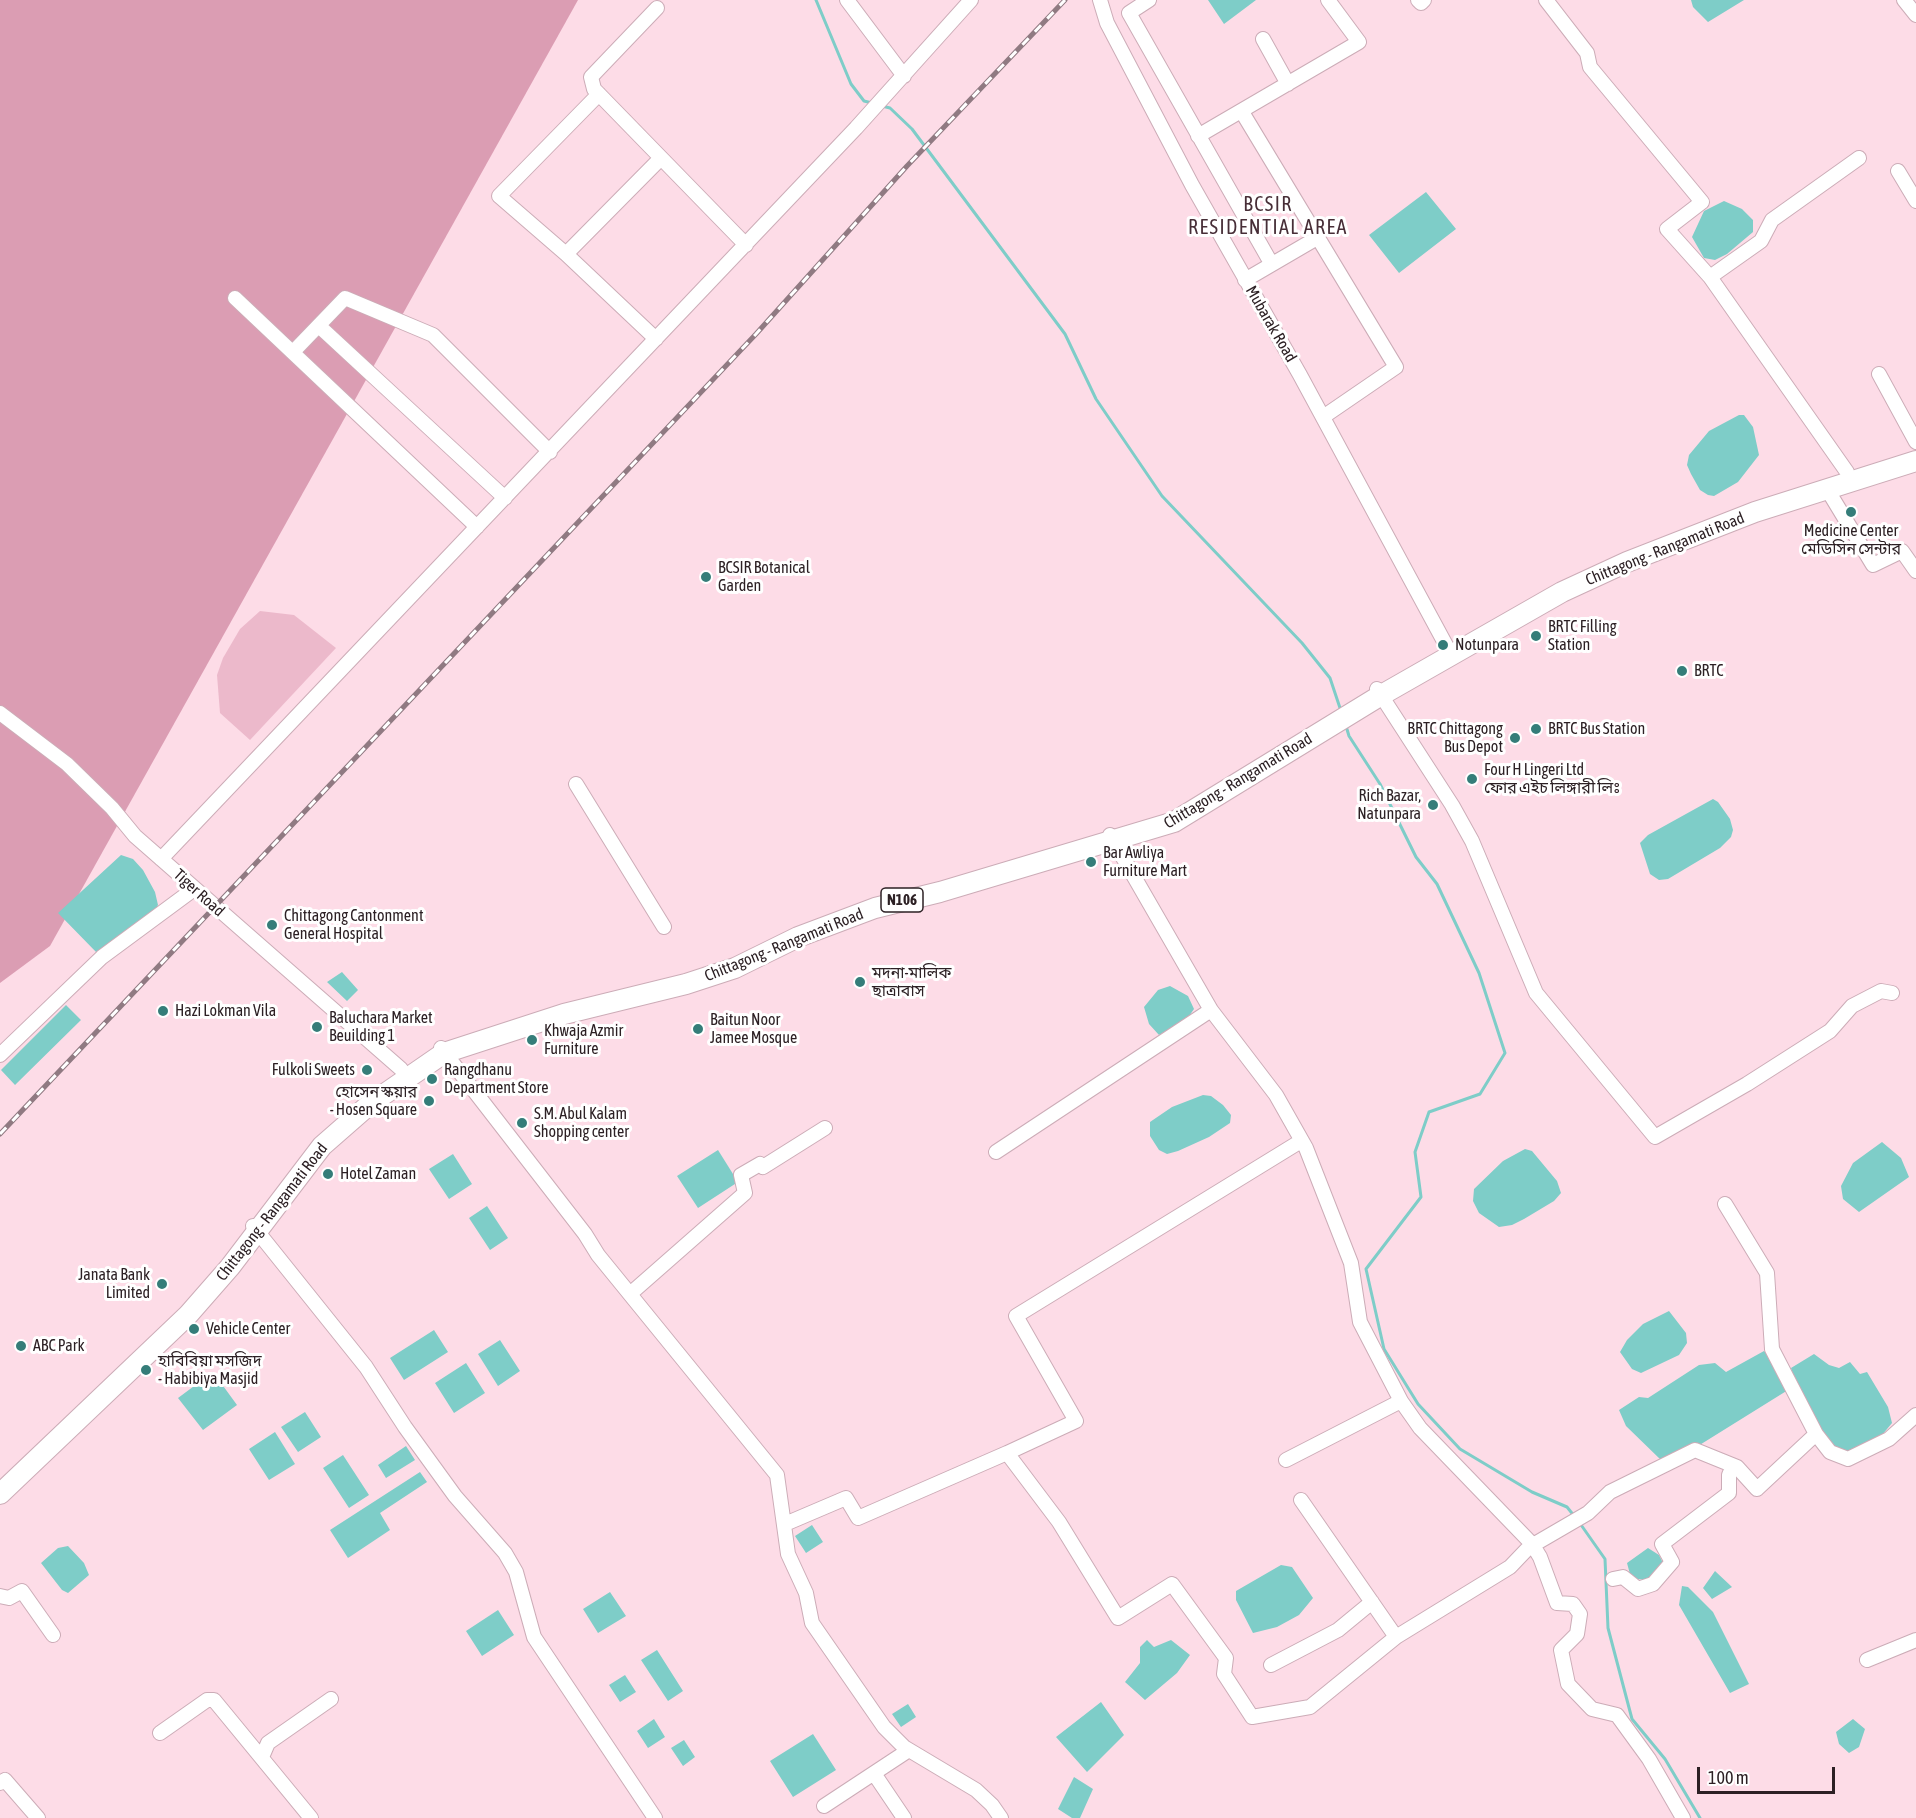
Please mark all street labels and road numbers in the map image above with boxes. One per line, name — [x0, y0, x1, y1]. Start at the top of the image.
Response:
street label: Mubarak Road — [1241, 282, 1301, 366]
street label: Chittagong - Rangamati Road — [1583, 508, 1747, 590]
street label: Chittagong - Rangamati Road — [1160, 729, 1316, 833]
street label: Tiger Road — [170, 865, 228, 921]
road number: N106 — [881, 888, 923, 912]
street label: Chittagong - Rangamati Road — [702, 904, 866, 986]
street label: Chittagong - Rangamati Road — [212, 1139, 332, 1285]

